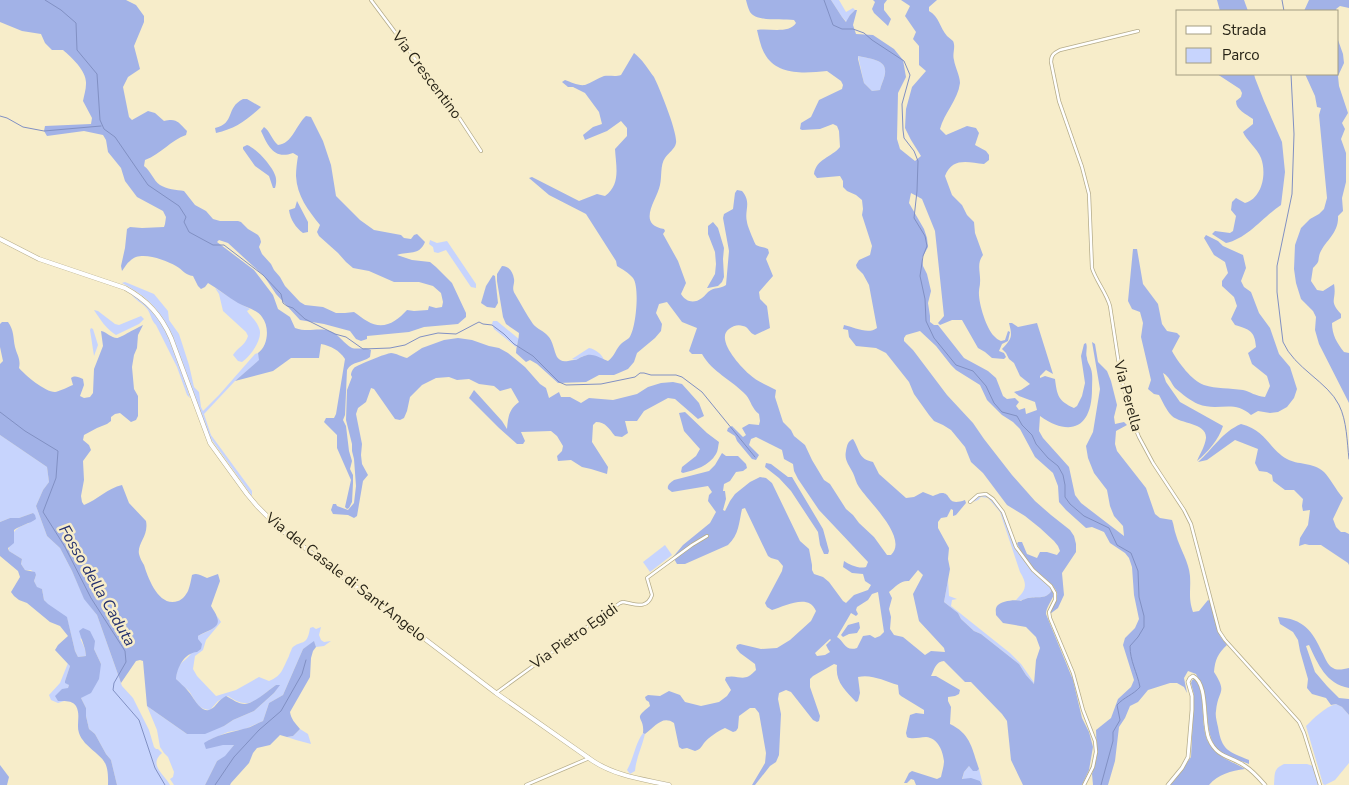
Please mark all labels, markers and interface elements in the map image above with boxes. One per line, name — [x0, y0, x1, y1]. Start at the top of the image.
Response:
legend — [1176, 10, 1339, 75]
text: Strada — [1222, 20, 1266, 40]
street label: Via Crescentino — [387, 26, 467, 123]
text: Parco — [1222, 45, 1260, 65]
street label: Via Perella — [1109, 357, 1147, 434]
street label: Via del Casale di Sant'Angelo — [261, 507, 431, 646]
water label: Fosso della Caduta — [53, 521, 141, 650]
street label: Via Pietro Egidi — [525, 598, 622, 674]

